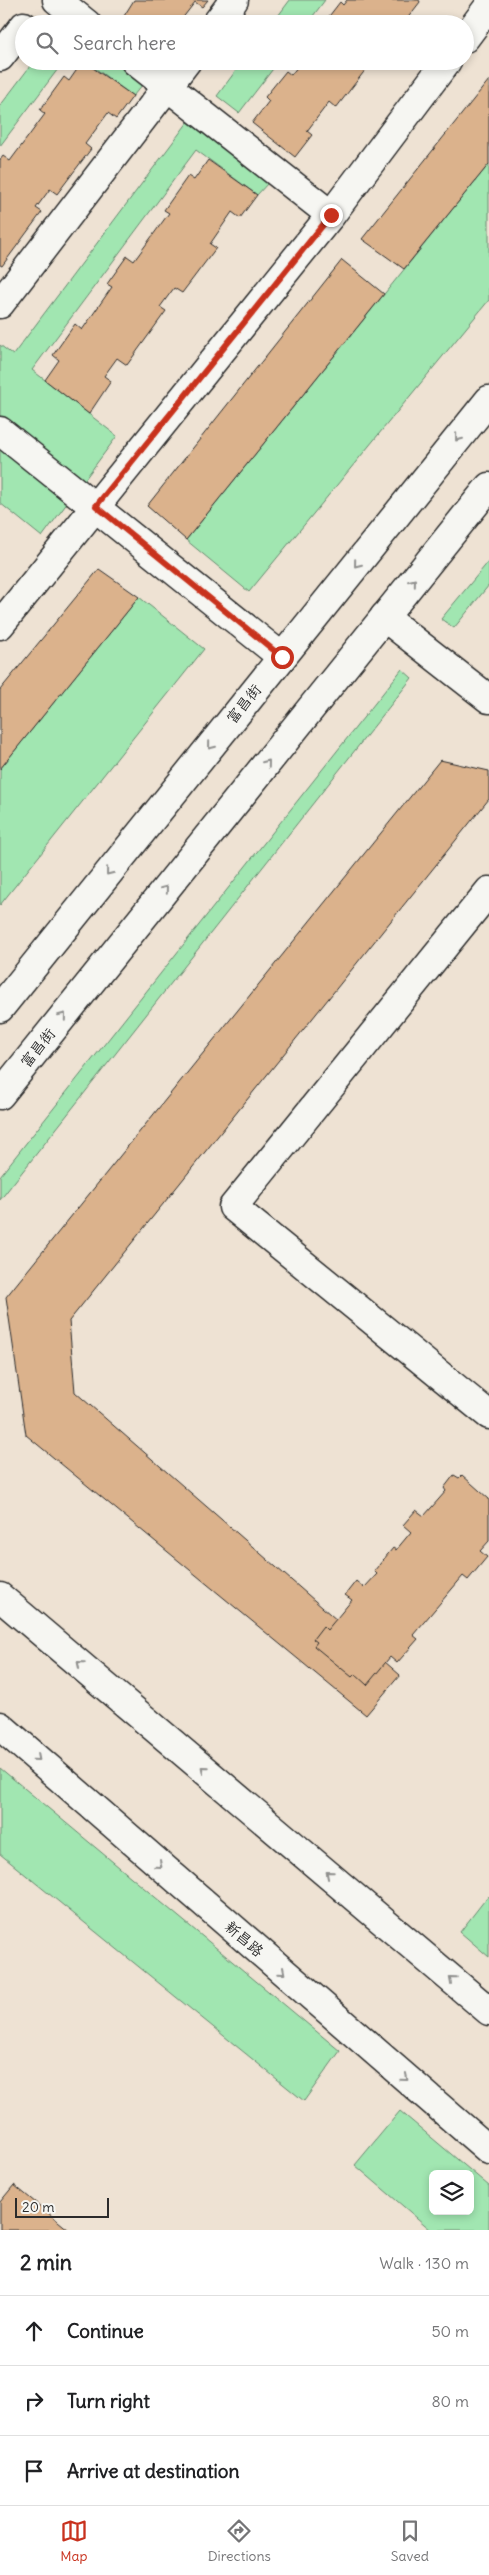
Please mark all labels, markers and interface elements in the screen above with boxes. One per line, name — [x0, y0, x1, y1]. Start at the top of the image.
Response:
search box — [15, 15, 474, 70]
icon: search — [33, 29, 61, 57]
text: Search here — [73, 31, 176, 55]
route end — [320, 204, 343, 227]
one-way arrow — [456, 432, 464, 441]
one-way arrow — [353, 559, 362, 568]
one-way arrow — [407, 578, 416, 587]
route start — [271, 646, 294, 669]
street label: 富昌街 — [222, 680, 265, 727]
one-way arrow — [207, 740, 216, 749]
one-way arrow — [262, 759, 271, 768]
one-way arrow — [106, 866, 114, 875]
one-way arrow — [160, 886, 168, 895]
one-way arrow — [58, 1013, 66, 1022]
street label: 富昌街 — [16, 1024, 59, 1071]
one-way arrow — [77, 1662, 86, 1670]
one-way arrow — [31, 1752, 40, 1761]
one-way arrow — [201, 1766, 210, 1775]
one-way arrow — [154, 1859, 163, 1868]
one-way arrow — [325, 1870, 334, 1879]
street label: 新昌路 — [221, 1917, 268, 1961]
one-way arrow — [276, 1966, 285, 1975]
one-way arrow — [449, 1976, 458, 1985]
one-way arrow — [399, 2072, 408, 2081]
map controls — [429, 2170, 474, 2215]
button: layers — [429, 2170, 474, 2215]
scale bar — [15, 2195, 109, 2218]
text: 20 m — [22, 2198, 55, 2216]
text: 2 min — [20, 2249, 72, 2276]
text: Walk · 130 m — [379, 2253, 469, 2273]
icon: ahead — [20, 2317, 48, 2345]
text: Continue — [67, 2319, 144, 2343]
text: 50 m — [431, 2321, 469, 2341]
icon: right — [20, 2387, 48, 2415]
text: Turn right — [67, 2389, 150, 2413]
text: 80 m — [431, 2391, 469, 2411]
icon: arrive — [20, 2457, 48, 2485]
text: Arrive at destination — [67, 2459, 240, 2483]
tab: Map — [60, 2517, 88, 2565]
tab: Directions — [208, 2517, 271, 2565]
tab: Saved — [391, 2517, 429, 2565]

